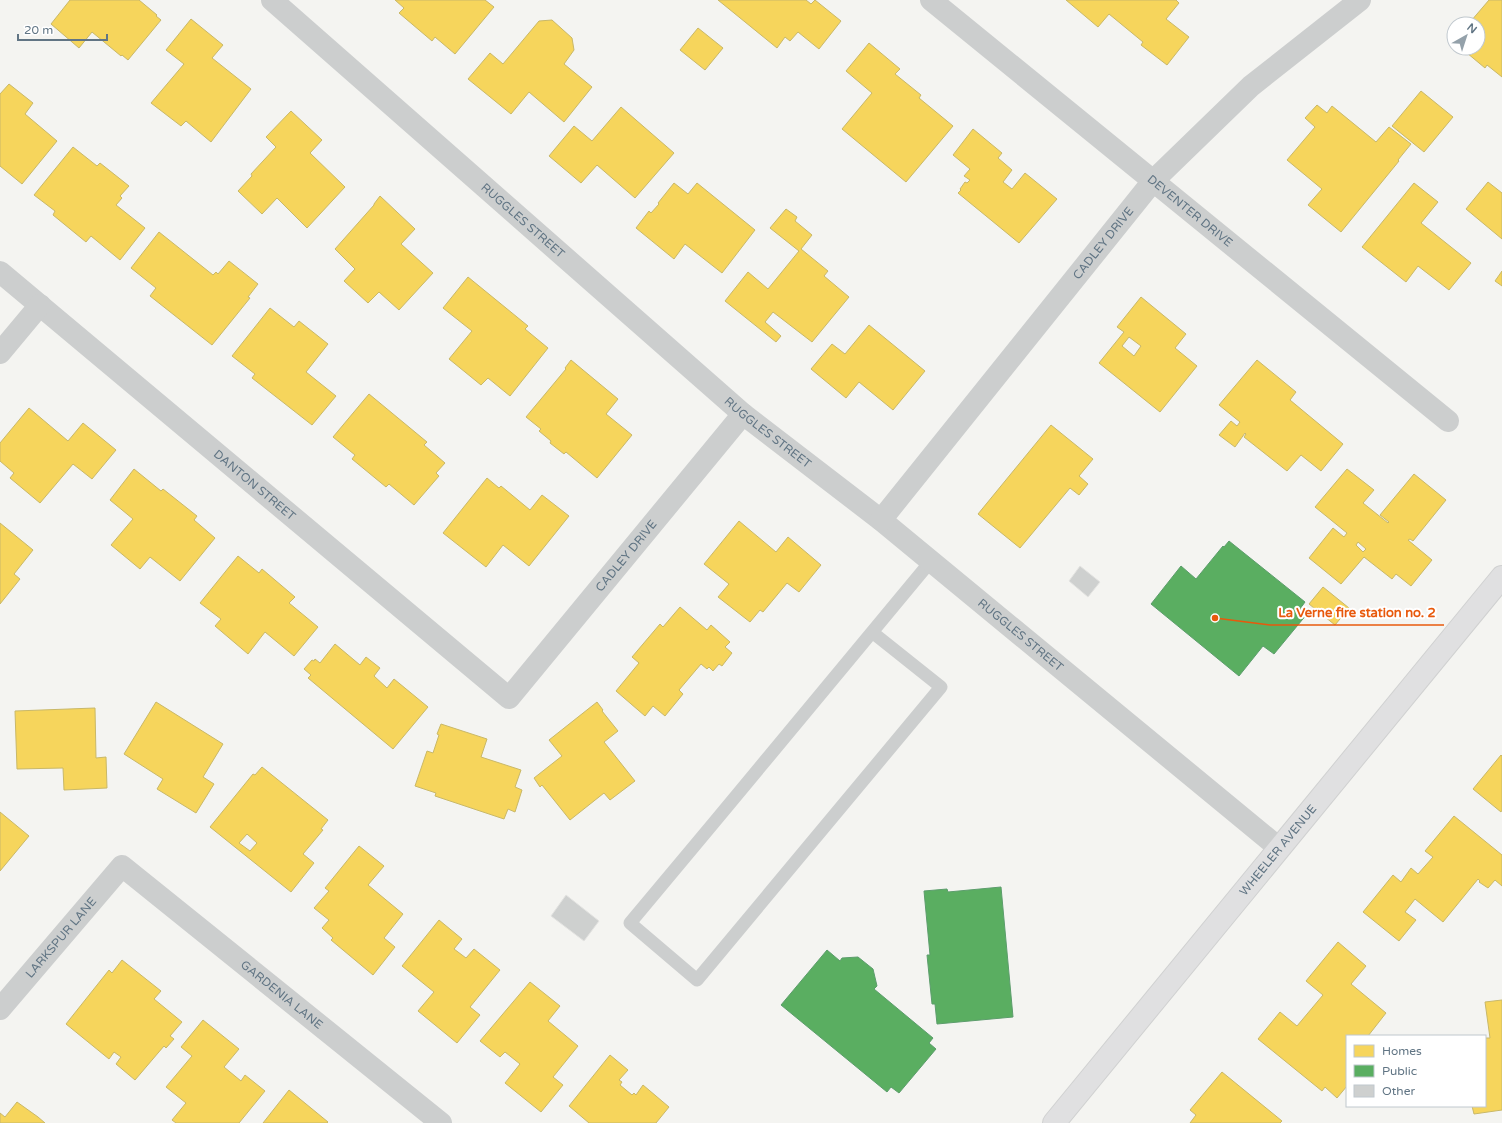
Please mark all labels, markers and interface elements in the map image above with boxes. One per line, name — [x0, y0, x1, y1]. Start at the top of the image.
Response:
scale bar — [18, 16, 107, 42]
north arrow — [1446, 16, 1486, 56]
text: N — [1464, 21, 1480, 36]
text: 20 m — [24, 23, 53, 37]
street label: DEVENTER DRIVE — [1145, 172, 1236, 250]
street label: RUGGLES STREET — [478, 180, 568, 261]
street label: CADLEY DRIVE — [1070, 204, 1137, 282]
street label: RUGGLES STREET — [722, 394, 815, 471]
street label: DANTON STREET — [211, 447, 299, 524]
street label: CADLEY DRIVE — [593, 517, 660, 594]
street label: RUGGLES STREET — [975, 596, 1067, 675]
callout: La Verne fire station no. 2 — [1270, 600, 1444, 625]
text: La Verne fire station no. 2 — [1278, 605, 1436, 621]
street label: WHEELER AVENUE — [1236, 801, 1320, 898]
street label: LARKSPUR LANE — [23, 894, 99, 981]
street label: GARDENIA LANE — [238, 957, 326, 1032]
legend — [1346, 1035, 1486, 1107]
text: Homes — [1382, 1044, 1422, 1058]
text: Public — [1382, 1064, 1417, 1078]
text: Other — [1382, 1084, 1415, 1098]

